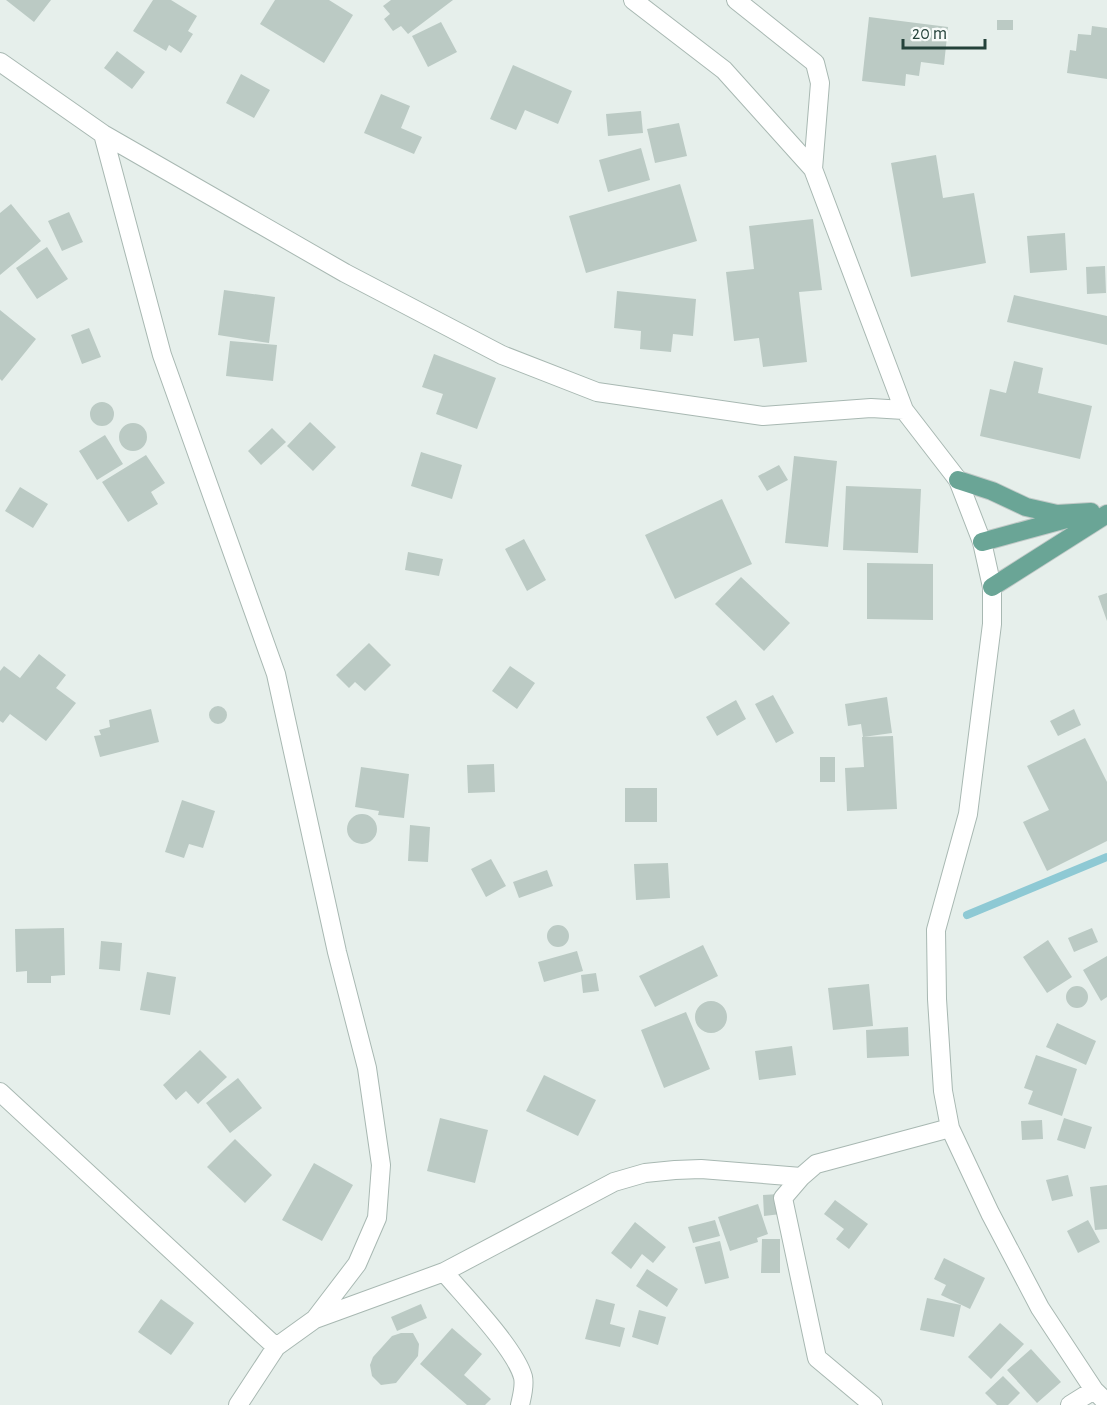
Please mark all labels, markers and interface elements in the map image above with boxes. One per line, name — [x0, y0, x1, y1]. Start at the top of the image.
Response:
scale bar — [903, 12, 986, 50]
text: 20 m — [912, 25, 947, 43]

